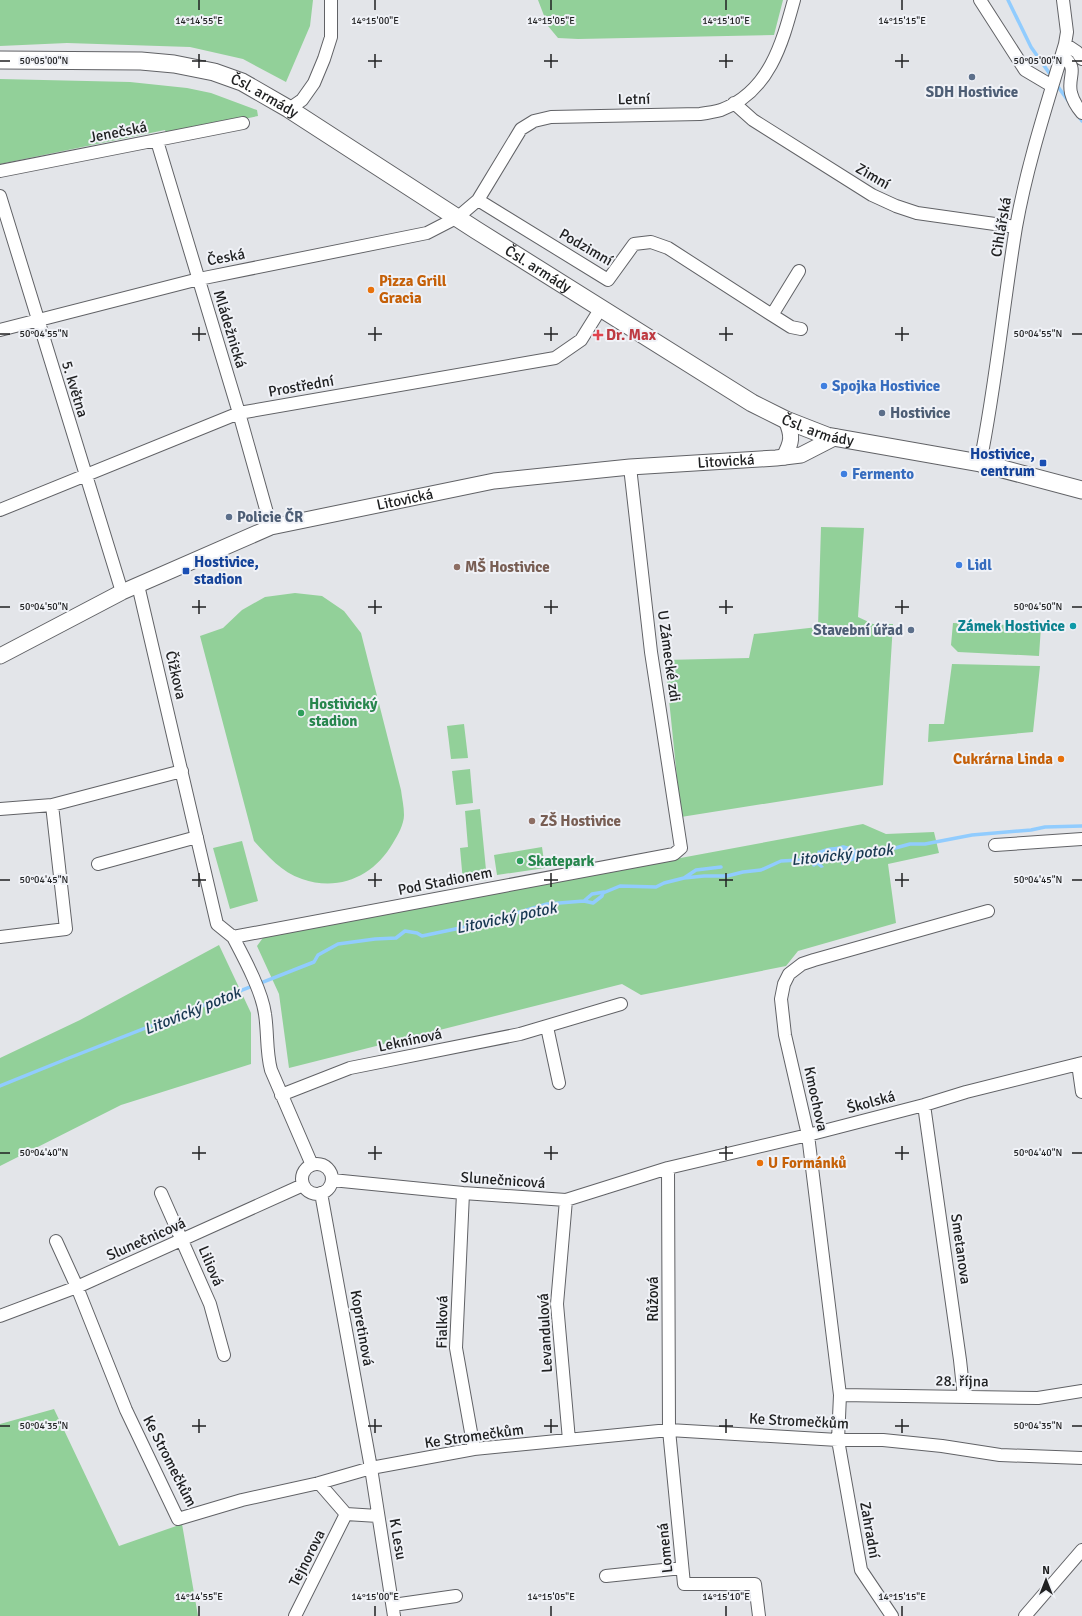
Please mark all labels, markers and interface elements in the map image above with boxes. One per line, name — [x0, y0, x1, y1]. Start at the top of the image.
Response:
text: 14°14'55"E — [175, 15, 223, 27]
text: 14°15'00"E — [351, 15, 399, 27]
text: 14°15'05"E — [527, 15, 575, 27]
text: 14°15'10"E — [702, 15, 750, 27]
text: 14°15'15"E — [878, 15, 926, 27]
text: 50°05'00"N — [20, 55, 68, 67]
text: 50°05'00"N — [1014, 55, 1062, 67]
street label: Čsl. armády — [228, 69, 302, 122]
marker: SDH Hostivice — [967, 72, 977, 82]
place label: SDH Hostivice — [926, 83, 1018, 101]
street label: Letní — [618, 90, 650, 108]
street label: Jenečská — [87, 118, 149, 146]
street label: Zimní — [853, 159, 893, 193]
street label: Cihlářská — [987, 196, 1015, 258]
street label: Podzimní — [556, 225, 616, 269]
street label: Čsl. armády — [502, 241, 575, 297]
street label: Česká — [205, 244, 246, 269]
place label: Pizza Grill Gracia — [379, 272, 447, 307]
marker: Pizza Grill Gracia — [366, 285, 376, 295]
street label: Mládežnická — [210, 288, 250, 370]
place label: Dr. Max — [606, 326, 657, 344]
text: 50°04'55"N — [20, 328, 68, 340]
text: 50°04'55"N — [1014, 328, 1062, 340]
marker: Dr. Max — [593, 330, 603, 340]
street label: 5. května — [58, 359, 92, 419]
street label: Prostřední — [267, 371, 335, 401]
place label: Spojka Hostivice — [832, 377, 940, 395]
marker: Spojka Hostivice — [819, 381, 829, 391]
place label: Hostivice — [890, 404, 951, 422]
marker: Hostivice — [877, 408, 887, 418]
street label: Čsl. armády — [779, 409, 855, 450]
place label: Hostivice, centrum — [970, 445, 1035, 480]
street label: Litovická — [697, 450, 755, 472]
marker: Hostivice, centrum — [1038, 458, 1048, 468]
place label: Fermento — [852, 465, 914, 483]
marker: Fermento — [839, 469, 849, 479]
street label: Litovická — [375, 485, 435, 514]
place label: Policie ČR — [237, 507, 303, 526]
marker: Policie ČR — [224, 512, 234, 522]
place label: Hostivice, stadion — [194, 553, 259, 588]
place label: Lidl — [967, 556, 992, 574]
place label: MŠ Hostivice — [465, 557, 550, 576]
marker: Lidl — [954, 560, 964, 570]
marker: MŠ Hostivice — [452, 562, 462, 572]
marker: Hostivice, stadion — [181, 566, 191, 576]
text: 50°04'50"N — [20, 601, 68, 613]
text: 50°04'50"N — [1014, 601, 1062, 613]
street label: U Zámecké zdi — [654, 609, 684, 703]
place label: Zámek Hostivice — [957, 617, 1065, 635]
place label: Stavební úřad — [813, 621, 903, 639]
marker: Zámek Hostivice — [1068, 621, 1078, 631]
marker: Stavební úřad — [906, 625, 916, 635]
street label: Čížkova — [162, 649, 191, 701]
place label: Hostivický stadion — [309, 695, 378, 730]
marker: Hostivický stadion — [296, 708, 306, 718]
place label: Cukrárna Linda — [953, 750, 1053, 768]
marker: Cukrárna Linda — [1056, 754, 1066, 764]
place label: ZŠ Hostivice — [540, 811, 621, 830]
marker: ZŠ Hostivice — [527, 816, 537, 826]
water label: Litovický potok — [790, 839, 896, 870]
place label: Skatepark — [528, 852, 594, 870]
marker: Skatepark — [515, 856, 525, 866]
street label: Pod Stadionem — [396, 863, 494, 899]
text: 50°04'45"N — [20, 874, 68, 886]
text: 50°04'45"N — [1014, 874, 1062, 886]
water label: Litovický potok — [454, 897, 560, 938]
water label: Litovický potok — [141, 982, 245, 1039]
street label: Leknínová — [376, 1024, 444, 1056]
street label: Kmochova — [800, 1065, 832, 1133]
street label: Školská — [845, 1086, 897, 1117]
text: 50°04'40"N — [20, 1147, 68, 1159]
text: 50°04'40"N — [1014, 1147, 1062, 1159]
place label: U Formánků — [768, 1154, 847, 1172]
marker: U Formánků — [755, 1158, 765, 1168]
street label: Slunečnicová — [460, 1168, 546, 1192]
street label: Smetanova — [947, 1213, 975, 1285]
street label: Slunečnicová — [104, 1214, 188, 1264]
street label: Liliová — [194, 1243, 228, 1289]
street label: Růžová — [644, 1276, 662, 1322]
street label: Kopretinová — [346, 1289, 378, 1367]
street label: Levandulová — [534, 1293, 556, 1373]
street label: Fialková — [433, 1295, 451, 1349]
street label: 28. října — [935, 1372, 989, 1390]
street label: Ke Stromečkům — [749, 1409, 849, 1433]
street label: Ke Stromečkům — [139, 1412, 201, 1510]
text: 50°04'35"N — [20, 1420, 68, 1432]
street label: Ke Stromečkům — [423, 1420, 525, 1452]
text: 50°04'35"N — [1014, 1420, 1062, 1432]
street label: Zahradní — [856, 1500, 884, 1560]
street label: K Lesu — [385, 1517, 411, 1561]
street label: Lomená — [653, 1522, 677, 1574]
street label: Tejnorova — [285, 1527, 329, 1589]
north arrow — [1026, 1560, 1066, 1600]
text: N — [1042, 1564, 1050, 1577]
text: 14°14'55"E — [175, 1591, 223, 1603]
text: 14°15'00"E — [351, 1591, 399, 1603]
text: 14°15'05"E — [527, 1591, 575, 1603]
text: 14°15'10"E — [702, 1591, 750, 1603]
text: 14°15'15"E — [878, 1591, 926, 1603]

